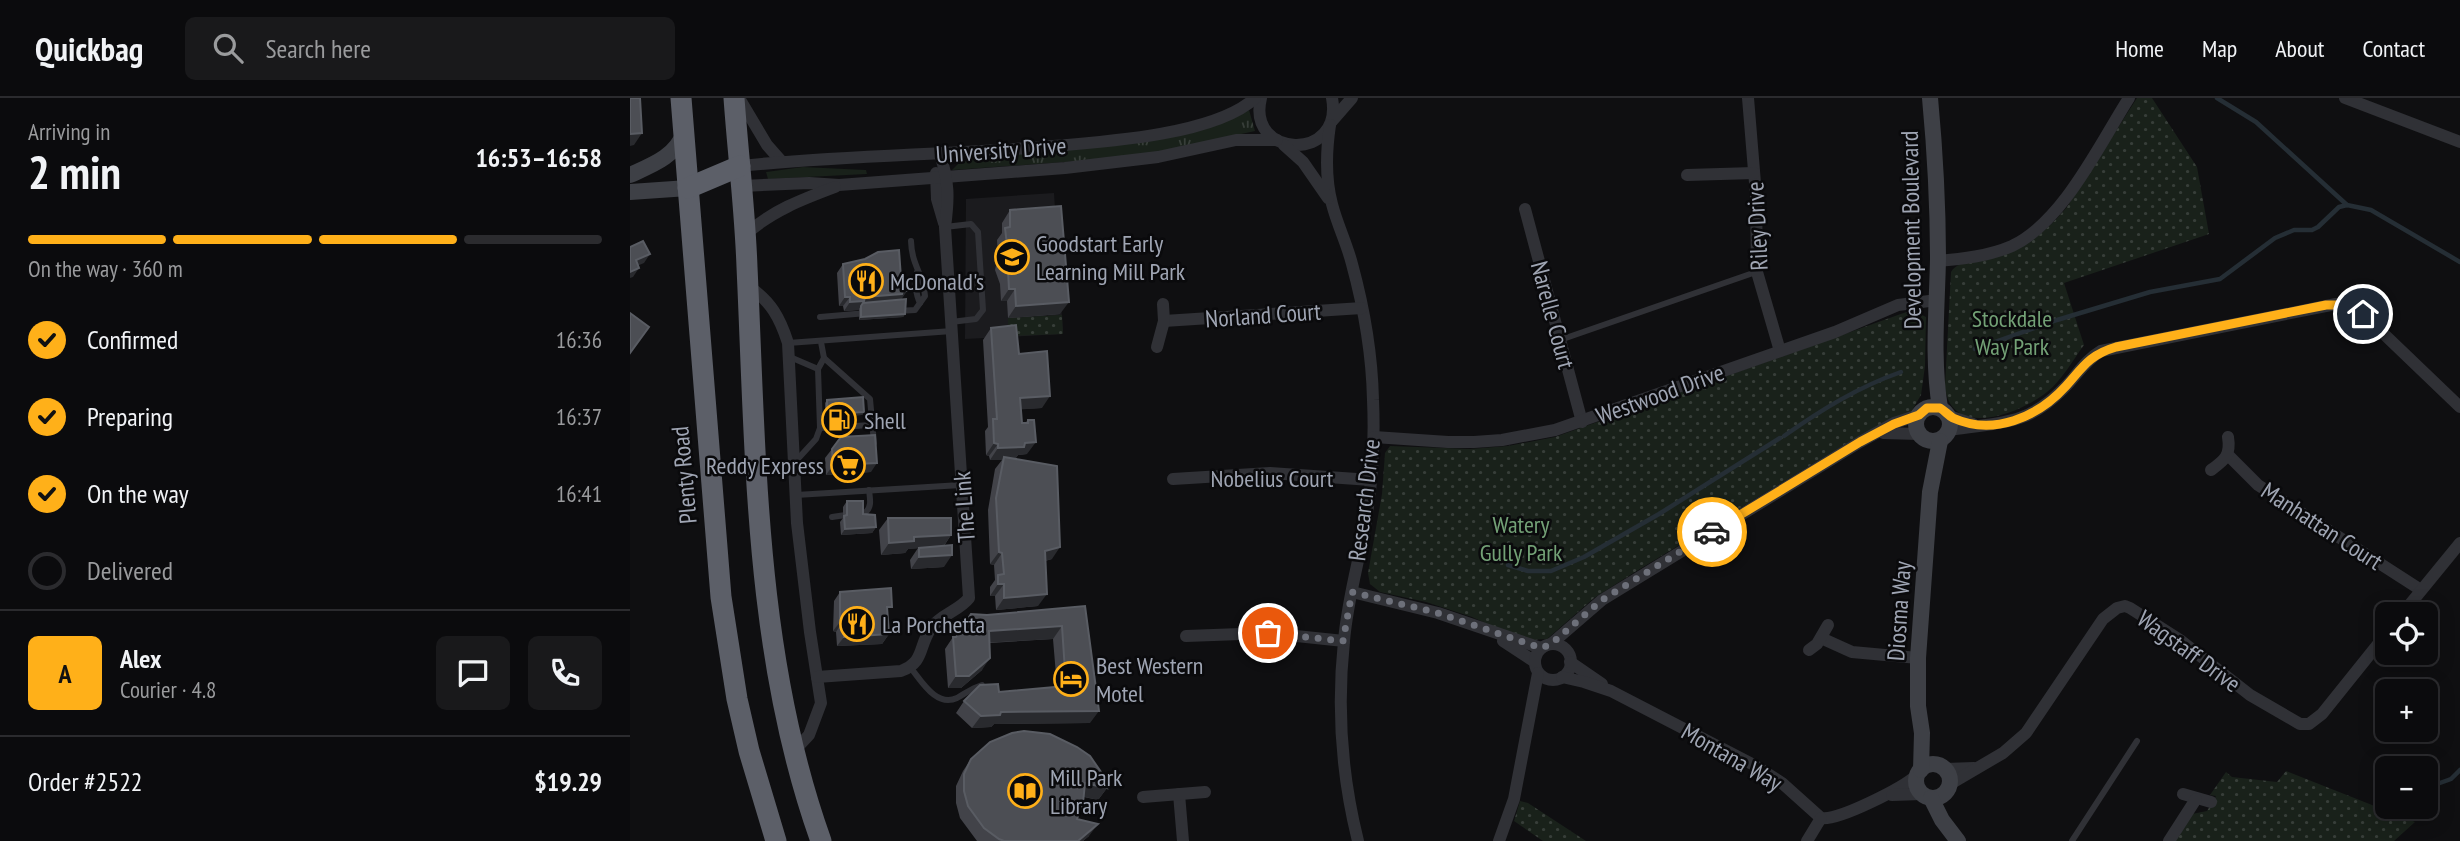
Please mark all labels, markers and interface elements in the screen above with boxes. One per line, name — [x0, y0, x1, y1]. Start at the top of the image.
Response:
search box — [185, 17, 675, 80]
text: Quickbag — [35, 27, 143, 70]
icon: search — [209, 29, 247, 67]
text: Search here — [265, 32, 371, 65]
text: Home — [2115, 33, 2164, 64]
text: Map — [2202, 33, 2237, 64]
text: About — [2275, 33, 2324, 64]
text: Contact — [2362, 33, 2425, 64]
text: Arriving in — [28, 117, 110, 146]
street label: University Drive — [935, 130, 1067, 170]
street label: Development Boulevard — [1894, 130, 1928, 330]
text: 16:53–16:58 — [475, 141, 602, 174]
text: 2 min — [28, 142, 121, 202]
street label: Riley Drive — [1739, 181, 1775, 271]
place label: Goodstart Early Learning Mill Park — [1036, 228, 1186, 287]
school or university icon: Goodstart Early Learning Mill Park — [993, 238, 1031, 276]
text: On the way · 360 m — [28, 254, 183, 283]
street label: Narelle Court — [1524, 258, 1582, 373]
restaurant icon: McDonald's — [847, 262, 885, 300]
place label: McDonald's — [890, 266, 984, 297]
pin — [2333, 284, 2393, 344]
street label: Norland Court — [1204, 295, 1322, 335]
icon: home — [2344, 295, 2382, 333]
park label: Stockdale Way Park — [1972, 303, 2052, 362]
icon: check — [28, 321, 66, 359]
text: Confirmed — [87, 323, 178, 356]
text: 16:36 — [556, 325, 602, 354]
street label: Westwood Drive — [1592, 357, 1728, 431]
icon: check — [28, 398, 66, 436]
text: Preparing — [87, 400, 173, 433]
fuel station icon: Shell — [820, 401, 858, 439]
text: 16:37 — [556, 402, 602, 431]
place label: Shell — [864, 405, 906, 436]
street label: Plenty Road — [664, 425, 704, 525]
street label: Research Drive — [1341, 437, 1387, 563]
supermarket icon: Reddy Express — [829, 446, 867, 484]
place label: Reddy Express — [706, 450, 824, 481]
street label: Nobelius Court — [1211, 463, 1334, 494]
street label: The Link — [946, 470, 982, 544]
icon: check — [28, 475, 66, 513]
street label: Manhattan Court — [2255, 475, 2389, 577]
text: On the way — [87, 477, 189, 510]
text: 16:41 — [556, 479, 602, 508]
courier — [1677, 497, 1747, 567]
park label: Watery Gully Park — [1480, 509, 1563, 568]
icon: car — [1693, 513, 1731, 551]
text: Delivered — [87, 554, 173, 587]
street label: Diosma Way — [1880, 560, 1918, 662]
map controls — [2375, 602, 2438, 819]
button: locate — [2375, 602, 2438, 665]
pin — [1238, 603, 1298, 663]
street label: Wagstaff Drive — [2131, 603, 2247, 699]
restaurant icon: La Porchetta — [838, 605, 876, 643]
place label: La Porchetta — [882, 609, 985, 640]
icon: bag — [1249, 614, 1287, 652]
button: chat — [436, 636, 510, 710]
button: phone — [528, 636, 602, 710]
text: Alex — [120, 642, 161, 675]
place label: Best Western Motel — [1096, 650, 1203, 709]
text: A — [58, 657, 72, 690]
hotel icon: Best Western Motel — [1052, 660, 1090, 698]
text: Courier · 4.8 — [120, 675, 216, 704]
button: + — [2375, 679, 2438, 742]
street label: Montana Way — [1676, 716, 1788, 798]
button: − — [2375, 756, 2438, 819]
place label: Mill Park Library — [1050, 762, 1123, 821]
text: Order #2522 — [28, 765, 143, 798]
text: $19.29 — [534, 765, 602, 798]
library icon: Mill Park Library — [1006, 772, 1044, 810]

